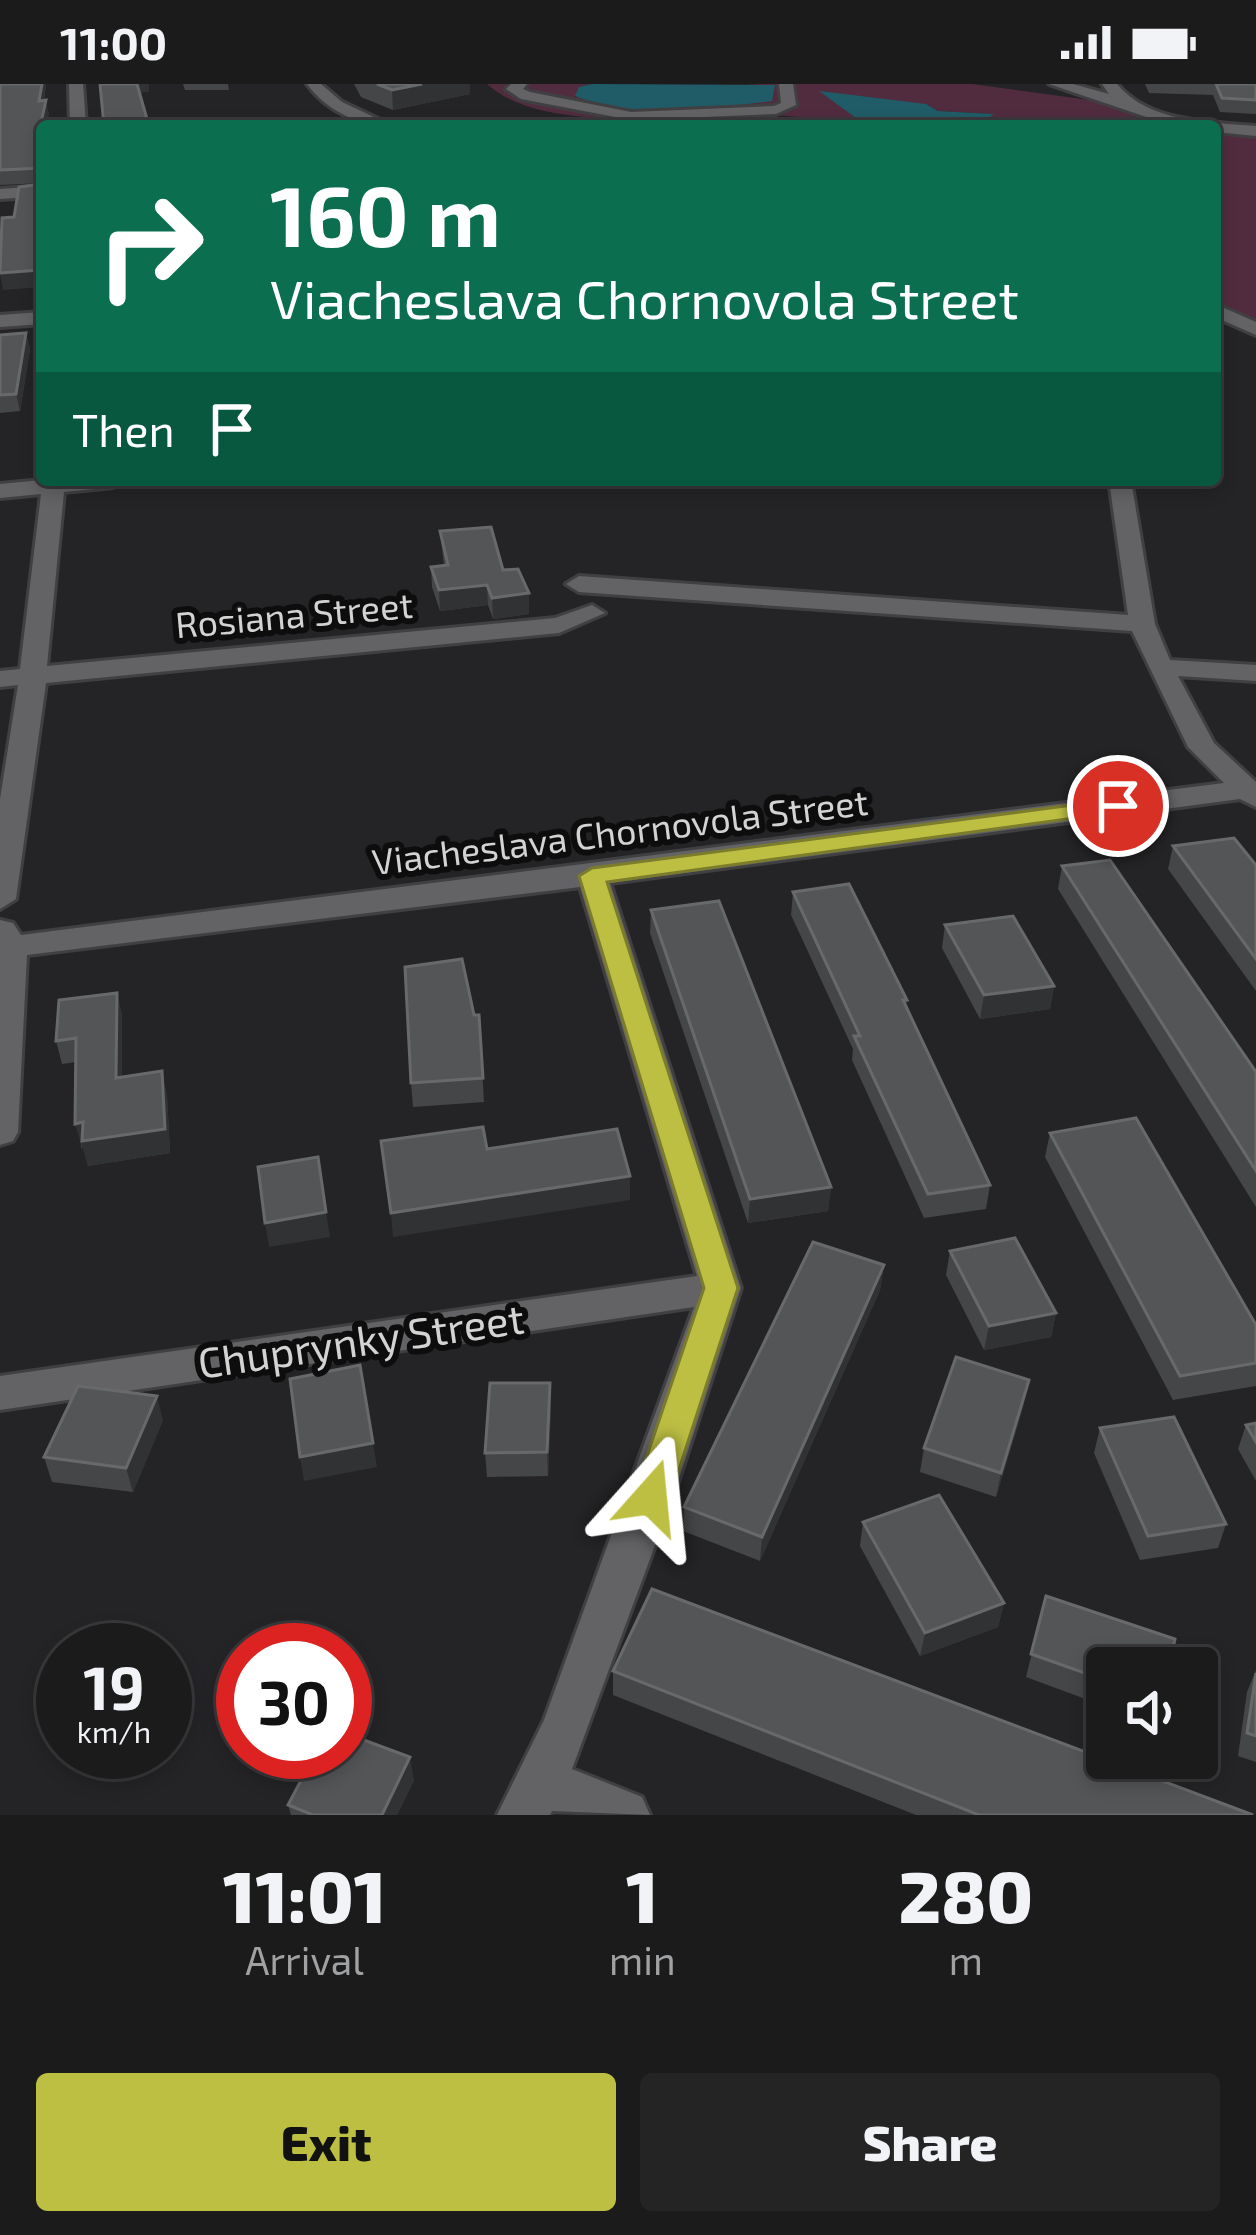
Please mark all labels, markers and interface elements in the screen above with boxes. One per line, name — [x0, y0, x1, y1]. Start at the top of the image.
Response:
text: 11:00 — [60, 15, 167, 69]
text: 160 m — [270, 163, 501, 264]
icon: right — [72, 168, 228, 324]
text: Viacheslava Chornovola Street — [270, 265, 1019, 330]
icon: arrive — [199, 396, 265, 462]
text: Then — [72, 402, 175, 456]
street label: Rosiana Street — [173, 582, 414, 645]
pin — [1067, 755, 1169, 857]
icon: arrive — [1085, 773, 1151, 839]
street label: Viacheslava Chornovola Street — [369, 779, 870, 882]
street label: Chuprynky Street — [194, 1291, 527, 1387]
position arrow — [588, 1434, 714, 1560]
speed limit sign: 30 — [216, 1623, 372, 1779]
map controls — [1086, 1647, 1218, 1779]
button: sound — [1086, 1647, 1218, 1779]
text: 19 — [83, 1650, 145, 1722]
text: km/h — [77, 1713, 151, 1749]
text: 11:01 — [223, 1851, 386, 1937]
text: 1 — [626, 1851, 659, 1937]
text: 280 — [899, 1851, 1033, 1937]
text: Arrival — [245, 1936, 364, 1983]
text: min — [609, 1936, 676, 1983]
text: m — [949, 1936, 983, 1983]
button: Exit — [36, 2073, 616, 2211]
button: Share — [640, 2073, 1220, 2211]

